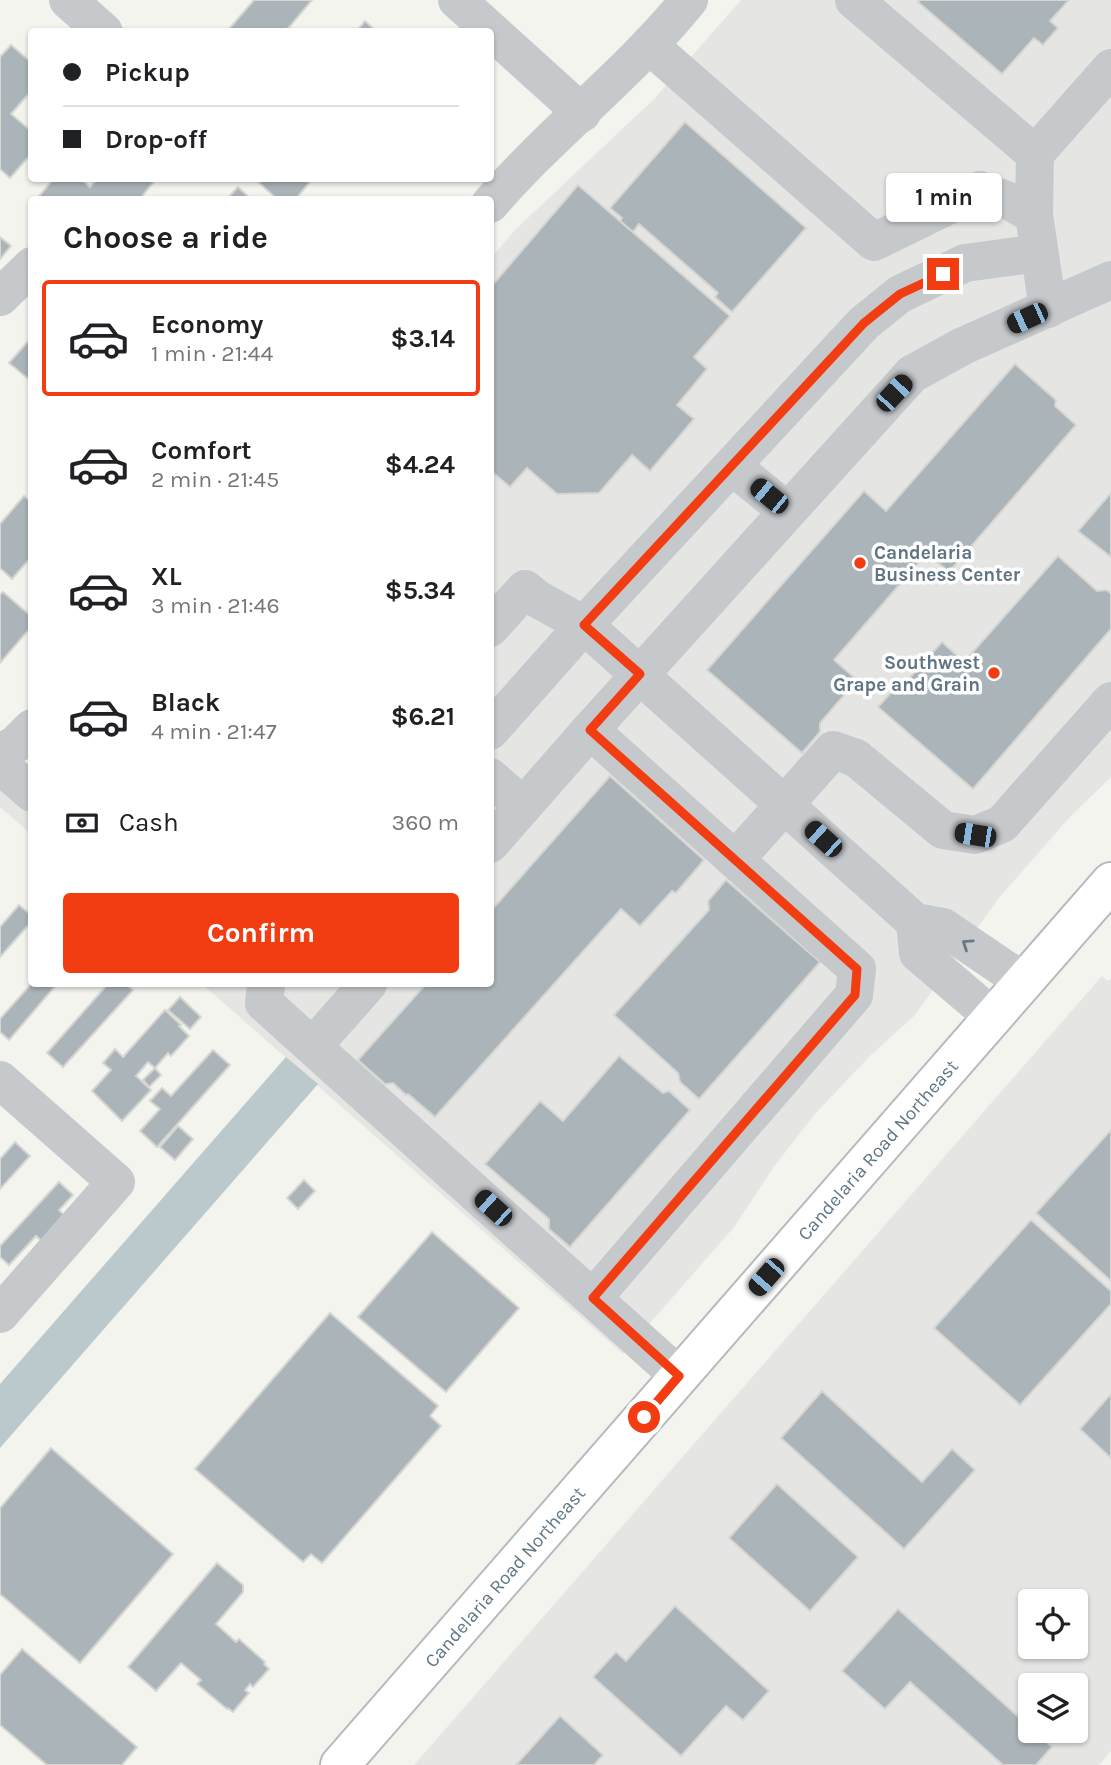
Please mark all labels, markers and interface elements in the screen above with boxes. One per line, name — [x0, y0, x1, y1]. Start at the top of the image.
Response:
text: Pickup — [105, 57, 190, 88]
text: Drop-off — [105, 124, 207, 155]
callout: 1 min — [885, 173, 1001, 222]
text: 1 min — [915, 184, 973, 211]
text: Choose a ride — [63, 219, 268, 256]
route end — [927, 258, 959, 290]
car — [1004, 300, 1051, 336]
icon: car — [67, 307, 130, 370]
text: Economy — [151, 309, 263, 340]
text: $3.14 — [391, 323, 455, 354]
text: 1 min · 21:44 — [151, 340, 273, 367]
car — [872, 370, 917, 416]
icon: car — [67, 433, 130, 496]
text: Comfort — [151, 435, 252, 466]
text: $4.24 — [385, 449, 455, 480]
text: 2 min · 21:45 — [151, 466, 279, 493]
car — [747, 475, 792, 517]
place label: Candelaria Business Center — [874, 542, 1021, 586]
marker: Candelaria Business Center — [852, 555, 868, 571]
icon: car — [67, 559, 130, 622]
text: XL — [151, 561, 182, 592]
text: $5.34 — [385, 575, 455, 606]
text: 3 min · 21:46 — [151, 592, 280, 619]
place label: Southwest Grape and Grain — [833, 652, 980, 696]
marker: Southwest Grape and Grain — [986, 665, 1002, 681]
icon: car — [67, 685, 130, 748]
text: Black — [151, 687, 220, 718]
text: $6.21 — [391, 701, 455, 732]
text: 4 min · 21:47 — [151, 718, 276, 745]
icon: cash — [63, 804, 101, 842]
text: Cash — [119, 807, 179, 838]
text: 360 m — [392, 809, 459, 836]
car — [801, 817, 846, 861]
car — [953, 821, 998, 849]
button: Confirm — [63, 893, 459, 973]
one-way arrow — [962, 939, 975, 952]
street label: Candelaria Road Northeast — [793, 1055, 963, 1245]
car — [471, 1186, 516, 1230]
car — [745, 1254, 788, 1300]
route start — [628, 1401, 660, 1433]
street label: Candelaria Road Northeast — [420, 1483, 590, 1672]
map controls — [1018, 1589, 1088, 1743]
button: locate — [1018, 1589, 1088, 1659]
button: layers — [1018, 1673, 1088, 1743]

